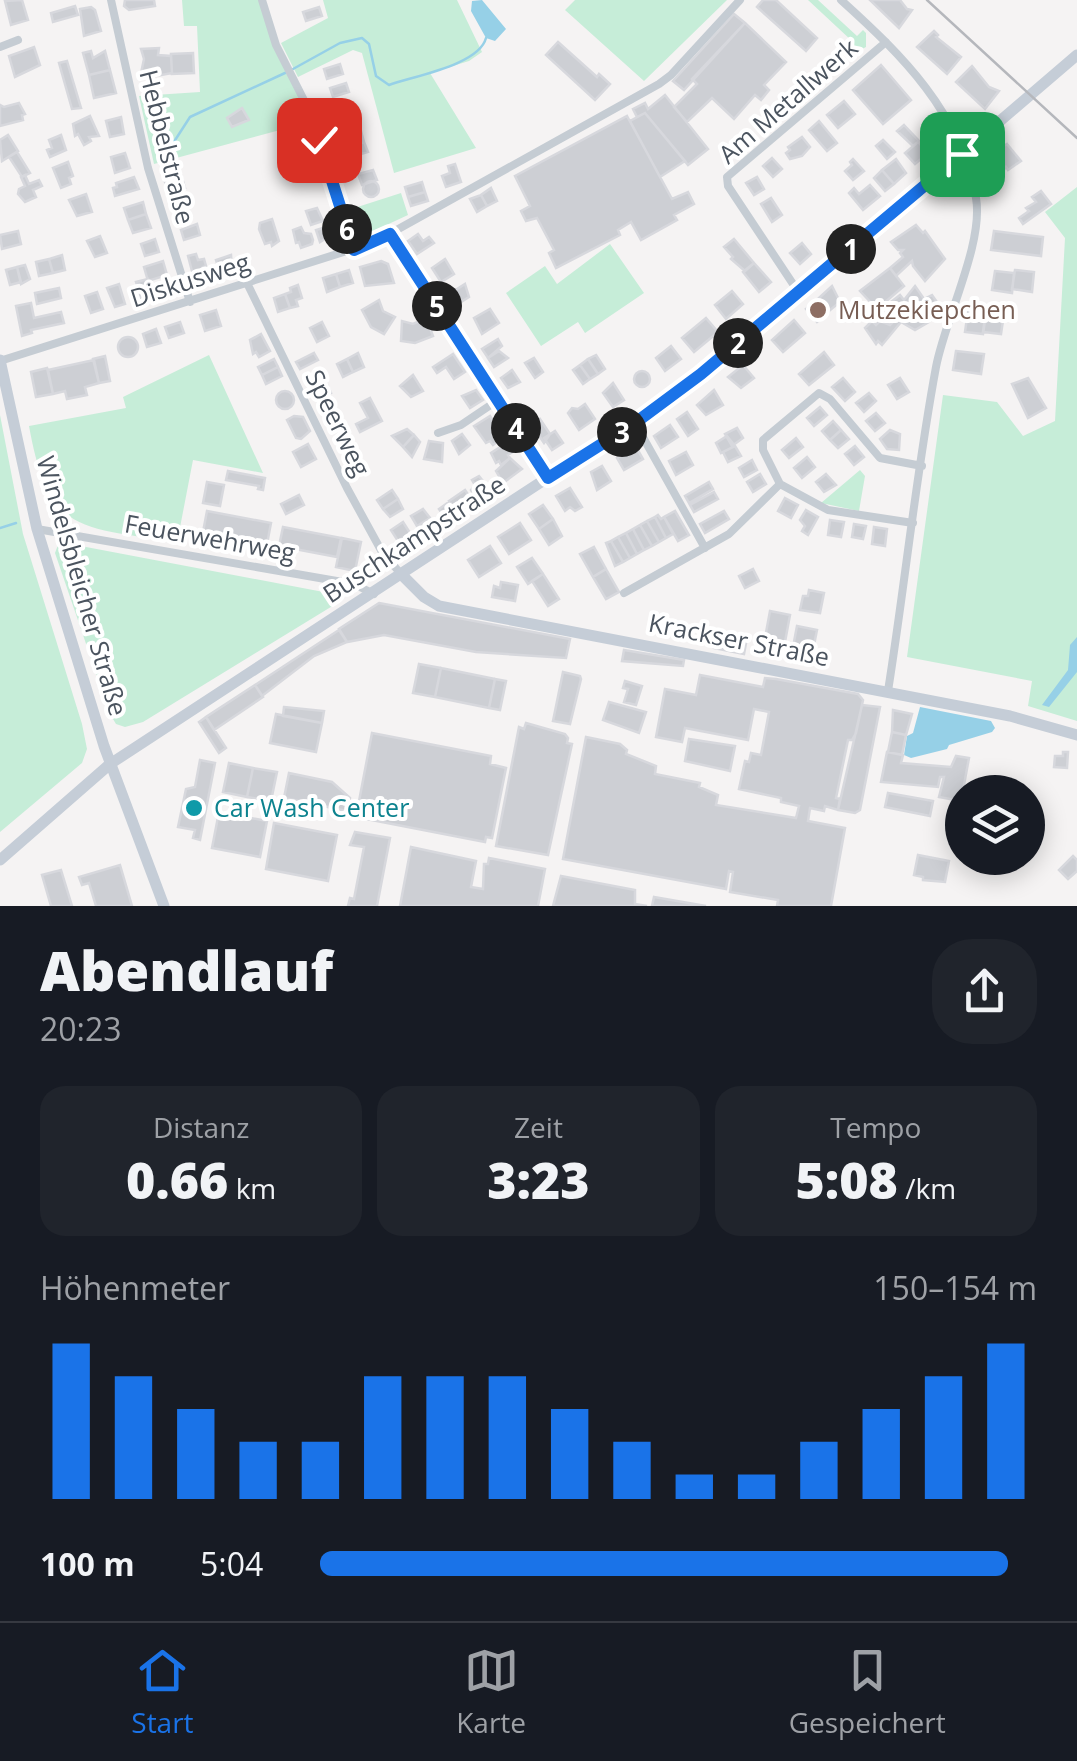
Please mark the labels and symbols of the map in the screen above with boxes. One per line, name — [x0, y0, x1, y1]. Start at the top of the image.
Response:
street label: Am Metallwerk — [710, 30, 864, 170]
street label: Hebbelstraße — [132, 66, 204, 228]
pin — [277, 98, 362, 183]
pin — [920, 112, 1005, 197]
pin: 6 — [322, 204, 372, 254]
pin: 1 — [826, 224, 876, 274]
street label: Diskusweg — [126, 244, 254, 314]
pin: 5 — [412, 281, 462, 331]
place label: Mutzekiepchen — [838, 292, 1016, 326]
marker: Mutzekiepchen — [807, 299, 829, 321]
pin: 2 — [713, 318, 763, 368]
street label: Speerweg — [299, 364, 379, 482]
pin: 4 — [491, 403, 541, 453]
pin: 3 — [597, 407, 647, 457]
street label: Windelsbleicher Straße — [30, 452, 136, 720]
street label: Buschkampstraße — [316, 467, 511, 610]
street label: Feuerwehrweg — [122, 505, 298, 569]
street label: Krackser Straße — [646, 605, 833, 673]
place label: Car Wash Center — [214, 790, 409, 824]
marker: Car Wash Center — [183, 797, 205, 819]

